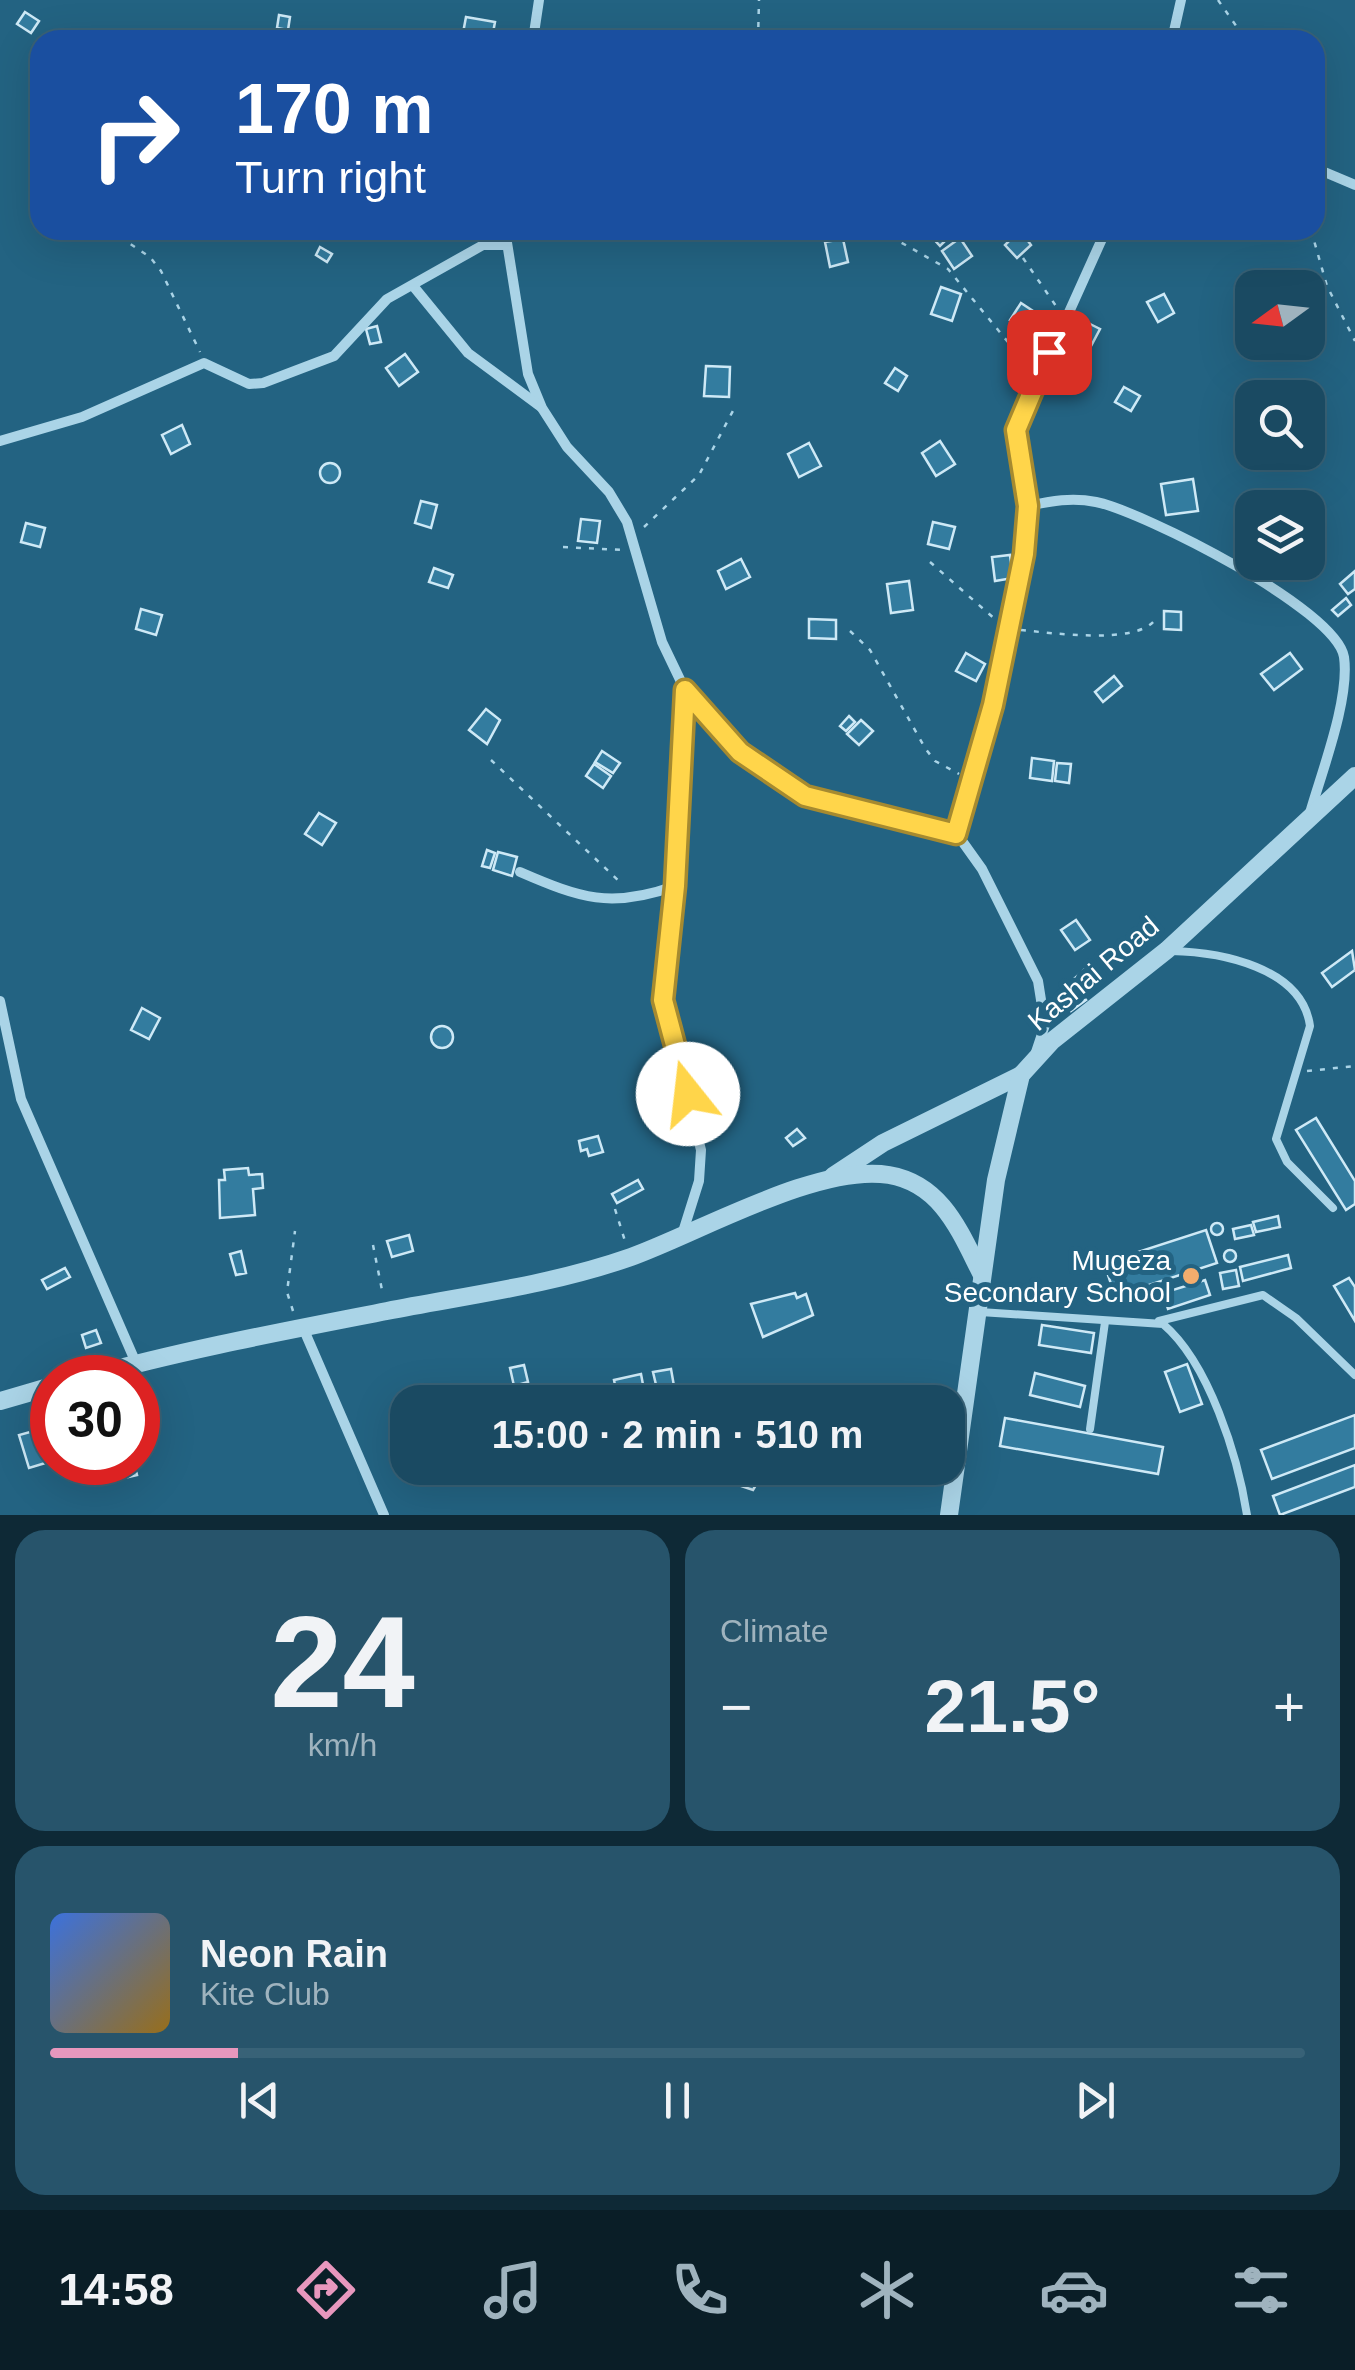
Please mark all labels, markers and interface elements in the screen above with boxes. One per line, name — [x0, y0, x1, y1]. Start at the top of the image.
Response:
icon: right — [70, 70, 200, 200]
text: 170 m — [235, 70, 433, 148]
text: Turn right — [235, 152, 426, 203]
north arrow — [1235, 270, 1325, 360]
map controls — [1235, 270, 1325, 580]
pin — [1007, 310, 1092, 395]
icon: arrive — [1022, 325, 1077, 380]
button: search — [1235, 380, 1325, 470]
button: layers — [1235, 490, 1325, 580]
street label: Kashai Road — [1022, 910, 1165, 1037]
position arrow — [636, 1042, 740, 1146]
place label: Mugeza Secondary School — [944, 1245, 1171, 1308]
marker: Mugeza Secondary School — [1180, 1265, 1202, 1287]
speed limit sign: 30 — [30, 1355, 160, 1485]
text: 15:00 · 2 min · 510 m — [492, 1414, 863, 1456]
text: 24 — [270, 1589, 415, 1735]
text: Climate — [720, 1613, 828, 1649]
text: 21.5° — [925, 1664, 1100, 1748]
text: − — [720, 1676, 752, 1738]
text: + — [1273, 1676, 1305, 1738]
text: km/h — [308, 1727, 377, 1763]
text: Neon Rain — [200, 1933, 388, 1975]
text: Kite Club — [200, 1976, 330, 2012]
icon: previous — [232, 2073, 287, 2128]
icon: pause — [650, 2073, 705, 2128]
icon: next — [1068, 2073, 1123, 2128]
icon: directions — [291, 2255, 361, 2325]
icon: music — [478, 2255, 548, 2325]
icon: phone — [665, 2255, 735, 2325]
icon: climate — [852, 2255, 922, 2325]
icon: car — [1039, 2255, 1109, 2325]
icon: filters — [1226, 2255, 1296, 2325]
text: 14:58 — [59, 2264, 174, 2315]

